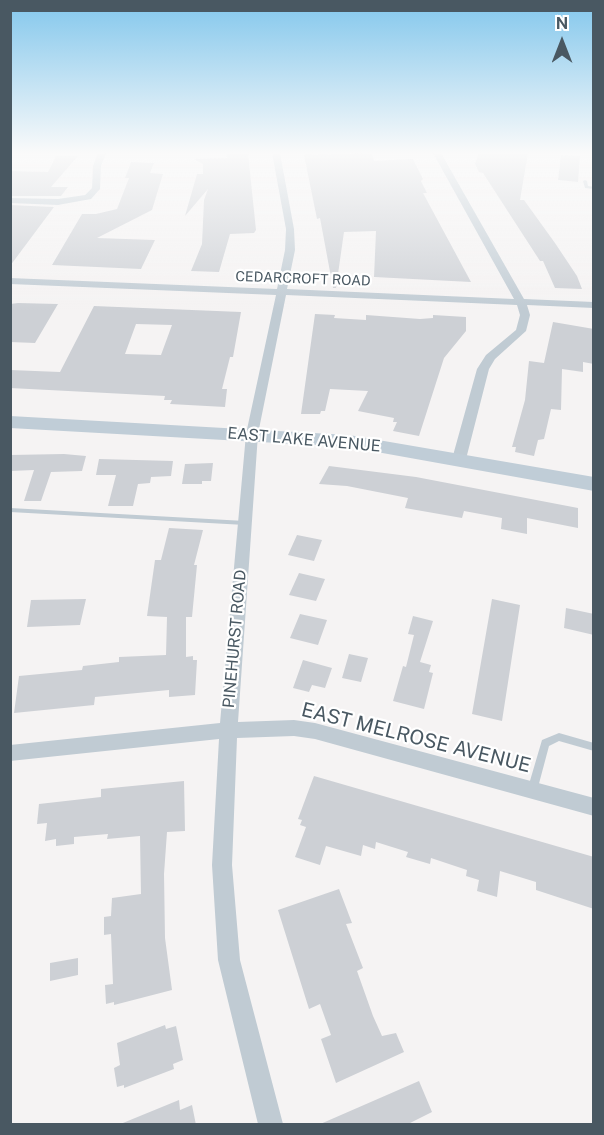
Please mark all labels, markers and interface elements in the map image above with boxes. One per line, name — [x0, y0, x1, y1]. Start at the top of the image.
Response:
north arrow — [532, 12, 592, 72]
text: N — [556, 14, 568, 33]
street label: CEDARCROFT ROAD — [235, 268, 371, 290]
street label: EAST LAKE AVENUE — [227, 424, 381, 456]
street label: PINEHURST ROAD — [219, 569, 251, 709]
street label: EAST MELROSE AVENUE — [299, 698, 533, 778]

